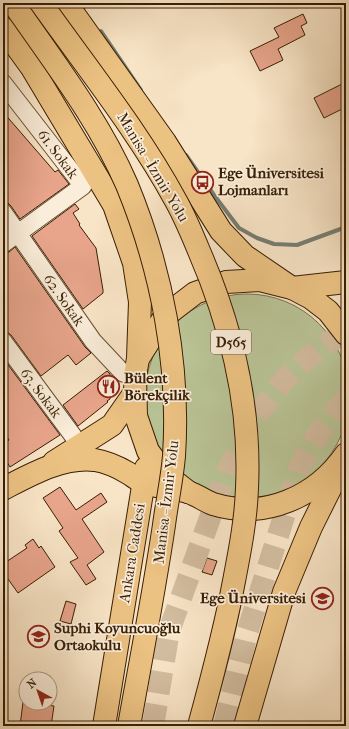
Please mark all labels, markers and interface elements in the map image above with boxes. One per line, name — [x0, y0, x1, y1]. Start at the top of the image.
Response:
street label: Manisa - İzmir Yolu — [113, 109, 193, 225]
street label: 61. Sokak — [34, 126, 83, 182]
place label: Ege Üniversitesi Lojmanları — [218, 164, 325, 199]
bus stop icon: Ege Üniversitesi Lojmanları — [189, 169, 215, 195]
street label: 62. Sokak — [40, 270, 89, 330]
road number: D565 — [211, 330, 251, 354]
street label: 63. Sokak — [16, 364, 66, 422]
place label: Bülent Börekçilik — [124, 369, 191, 405]
restaurant icon: Bülent Börekçilik — [96, 374, 122, 400]
street label: Manisa - İzmir Yolu — [149, 439, 183, 565]
street label: Ankara Caddesi — [115, 501, 149, 605]
school or university icon: Ege Üniversitesi — [309, 585, 335, 611]
place label: Ege Üniversitesi — [200, 589, 307, 607]
place label: Suphi Koyuncuoğlu Ortaokulu — [54, 619, 181, 654]
school or university icon: Suphi Koyuncuoğlu Ortaokulu — [25, 624, 51, 650]
north arrow — [18, 671, 58, 711]
text: N — [25, 676, 40, 691]

